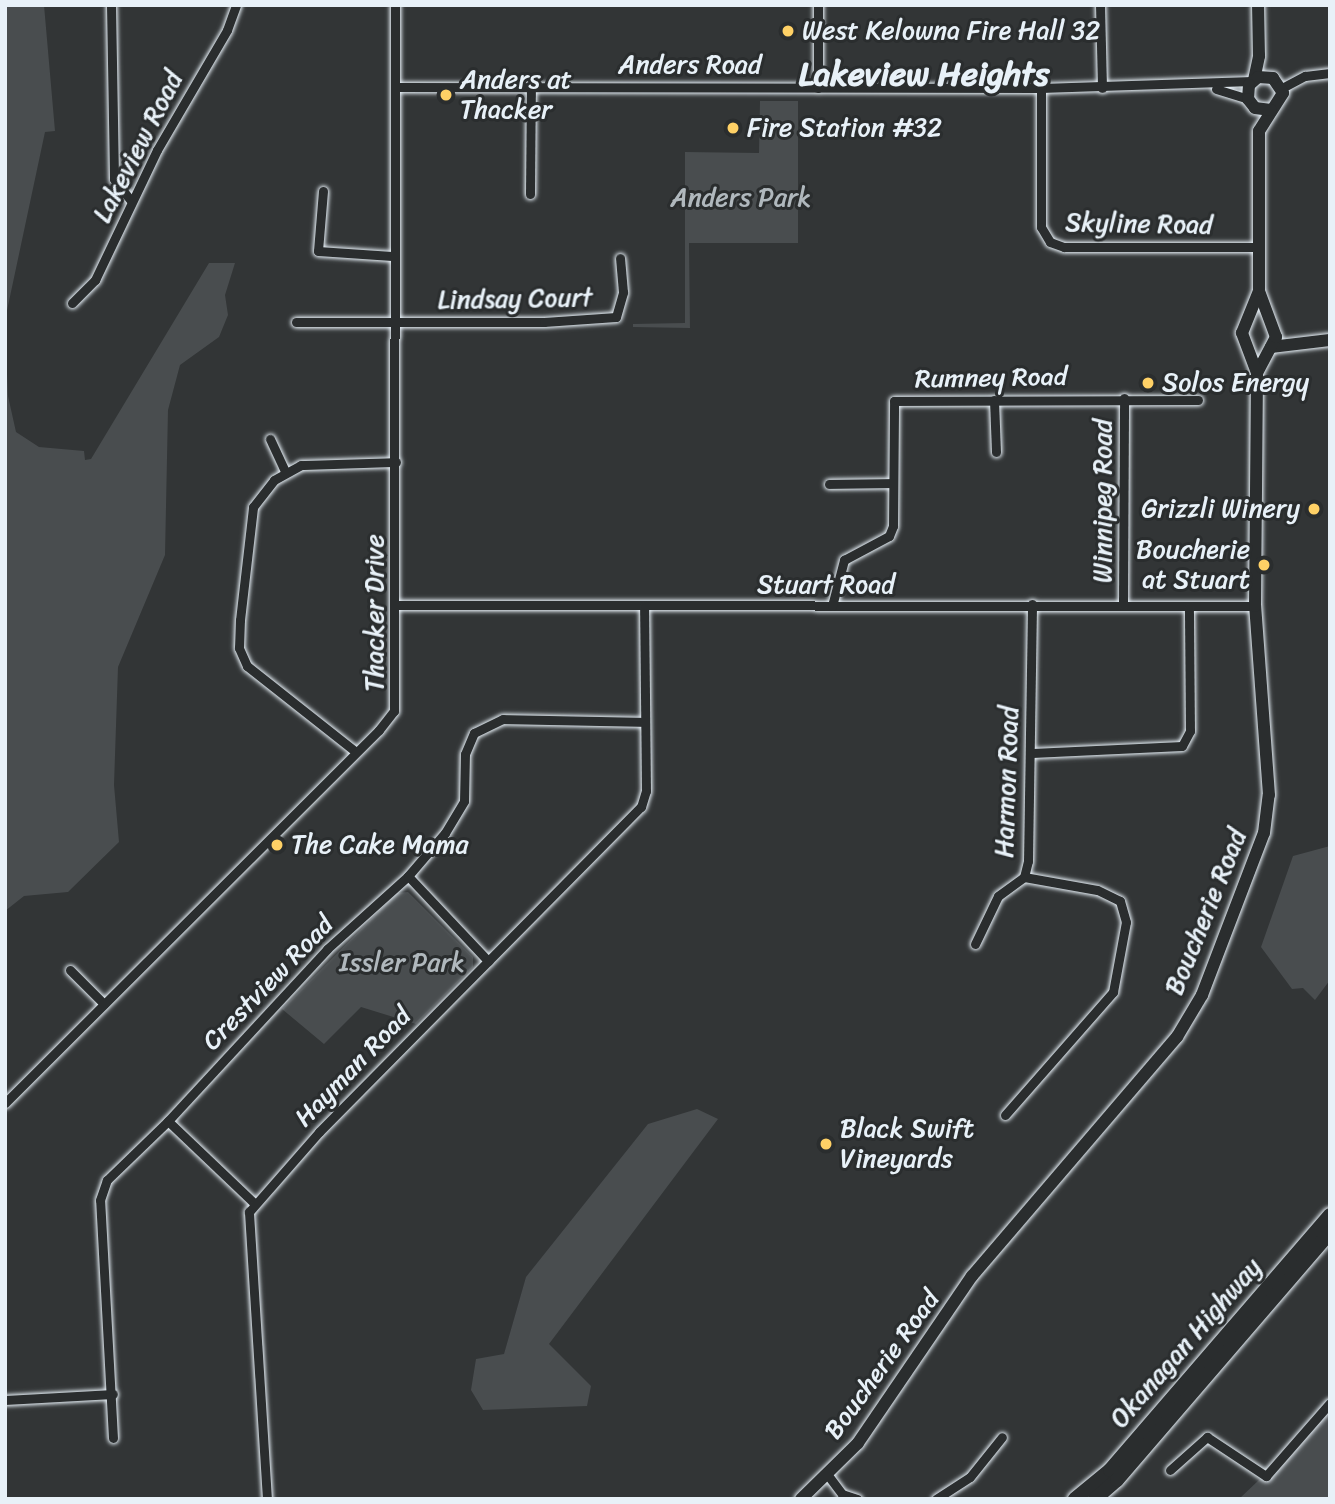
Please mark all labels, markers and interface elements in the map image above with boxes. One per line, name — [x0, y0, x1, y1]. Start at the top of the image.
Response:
place label: West Kelowna Fire Hall 32 — [802, 15, 1102, 47]
marker: West Kelowna Fire Hall 32 — [780, 23, 796, 39]
street label: Anders Road — [618, 49, 762, 81]
district label: Lakeview Heights — [799, 55, 1049, 95]
place label: Anders at Thacker — [460, 64, 572, 126]
street label: Lakeview Road — [87, 66, 189, 228]
marker: Anders at Thacker — [438, 87, 454, 103]
place label: Fire Station #32 — [747, 112, 943, 144]
marker: Fire Station #32 — [725, 120, 741, 136]
park label: Anders Park — [671, 182, 811, 214]
street label: Skyline Road — [1065, 207, 1213, 241]
street label: Lindsay Court — [437, 282, 593, 316]
street label: Rumney Road — [914, 361, 1068, 395]
place label: Solos Energy — [1162, 367, 1310, 399]
marker: Solos Energy — [1140, 375, 1156, 391]
street label: Winnipeg Road — [1087, 419, 1119, 583]
place label: Grizzli Winery — [1141, 493, 1300, 525]
marker: Grizzli Winery — [1306, 501, 1322, 517]
street label: Thacker Drive — [359, 534, 391, 692]
place label: Boucherie at Stuart — [1136, 534, 1250, 596]
marker: Boucherie at Stuart — [1256, 557, 1272, 573]
street label: Stuart Road — [757, 569, 895, 601]
street label: Harmon Road — [989, 706, 1025, 858]
street label: Boucherie Road — [1158, 824, 1254, 1000]
place label: The Cake Mama — [291, 829, 470, 861]
marker: The Cake Mama — [269, 837, 285, 853]
street label: Crestview Road — [196, 909, 340, 1057]
park label: Issler Park — [339, 947, 465, 979]
street label: Hayman Road — [288, 1001, 418, 1133]
place label: Black Swift Vineyards — [840, 1113, 974, 1174]
marker: Black Swift Vineyards — [818, 1136, 834, 1152]
street label: Okanagan Highway — [1104, 1252, 1268, 1434]
street label: Boucherie Road — [818, 1284, 946, 1446]

